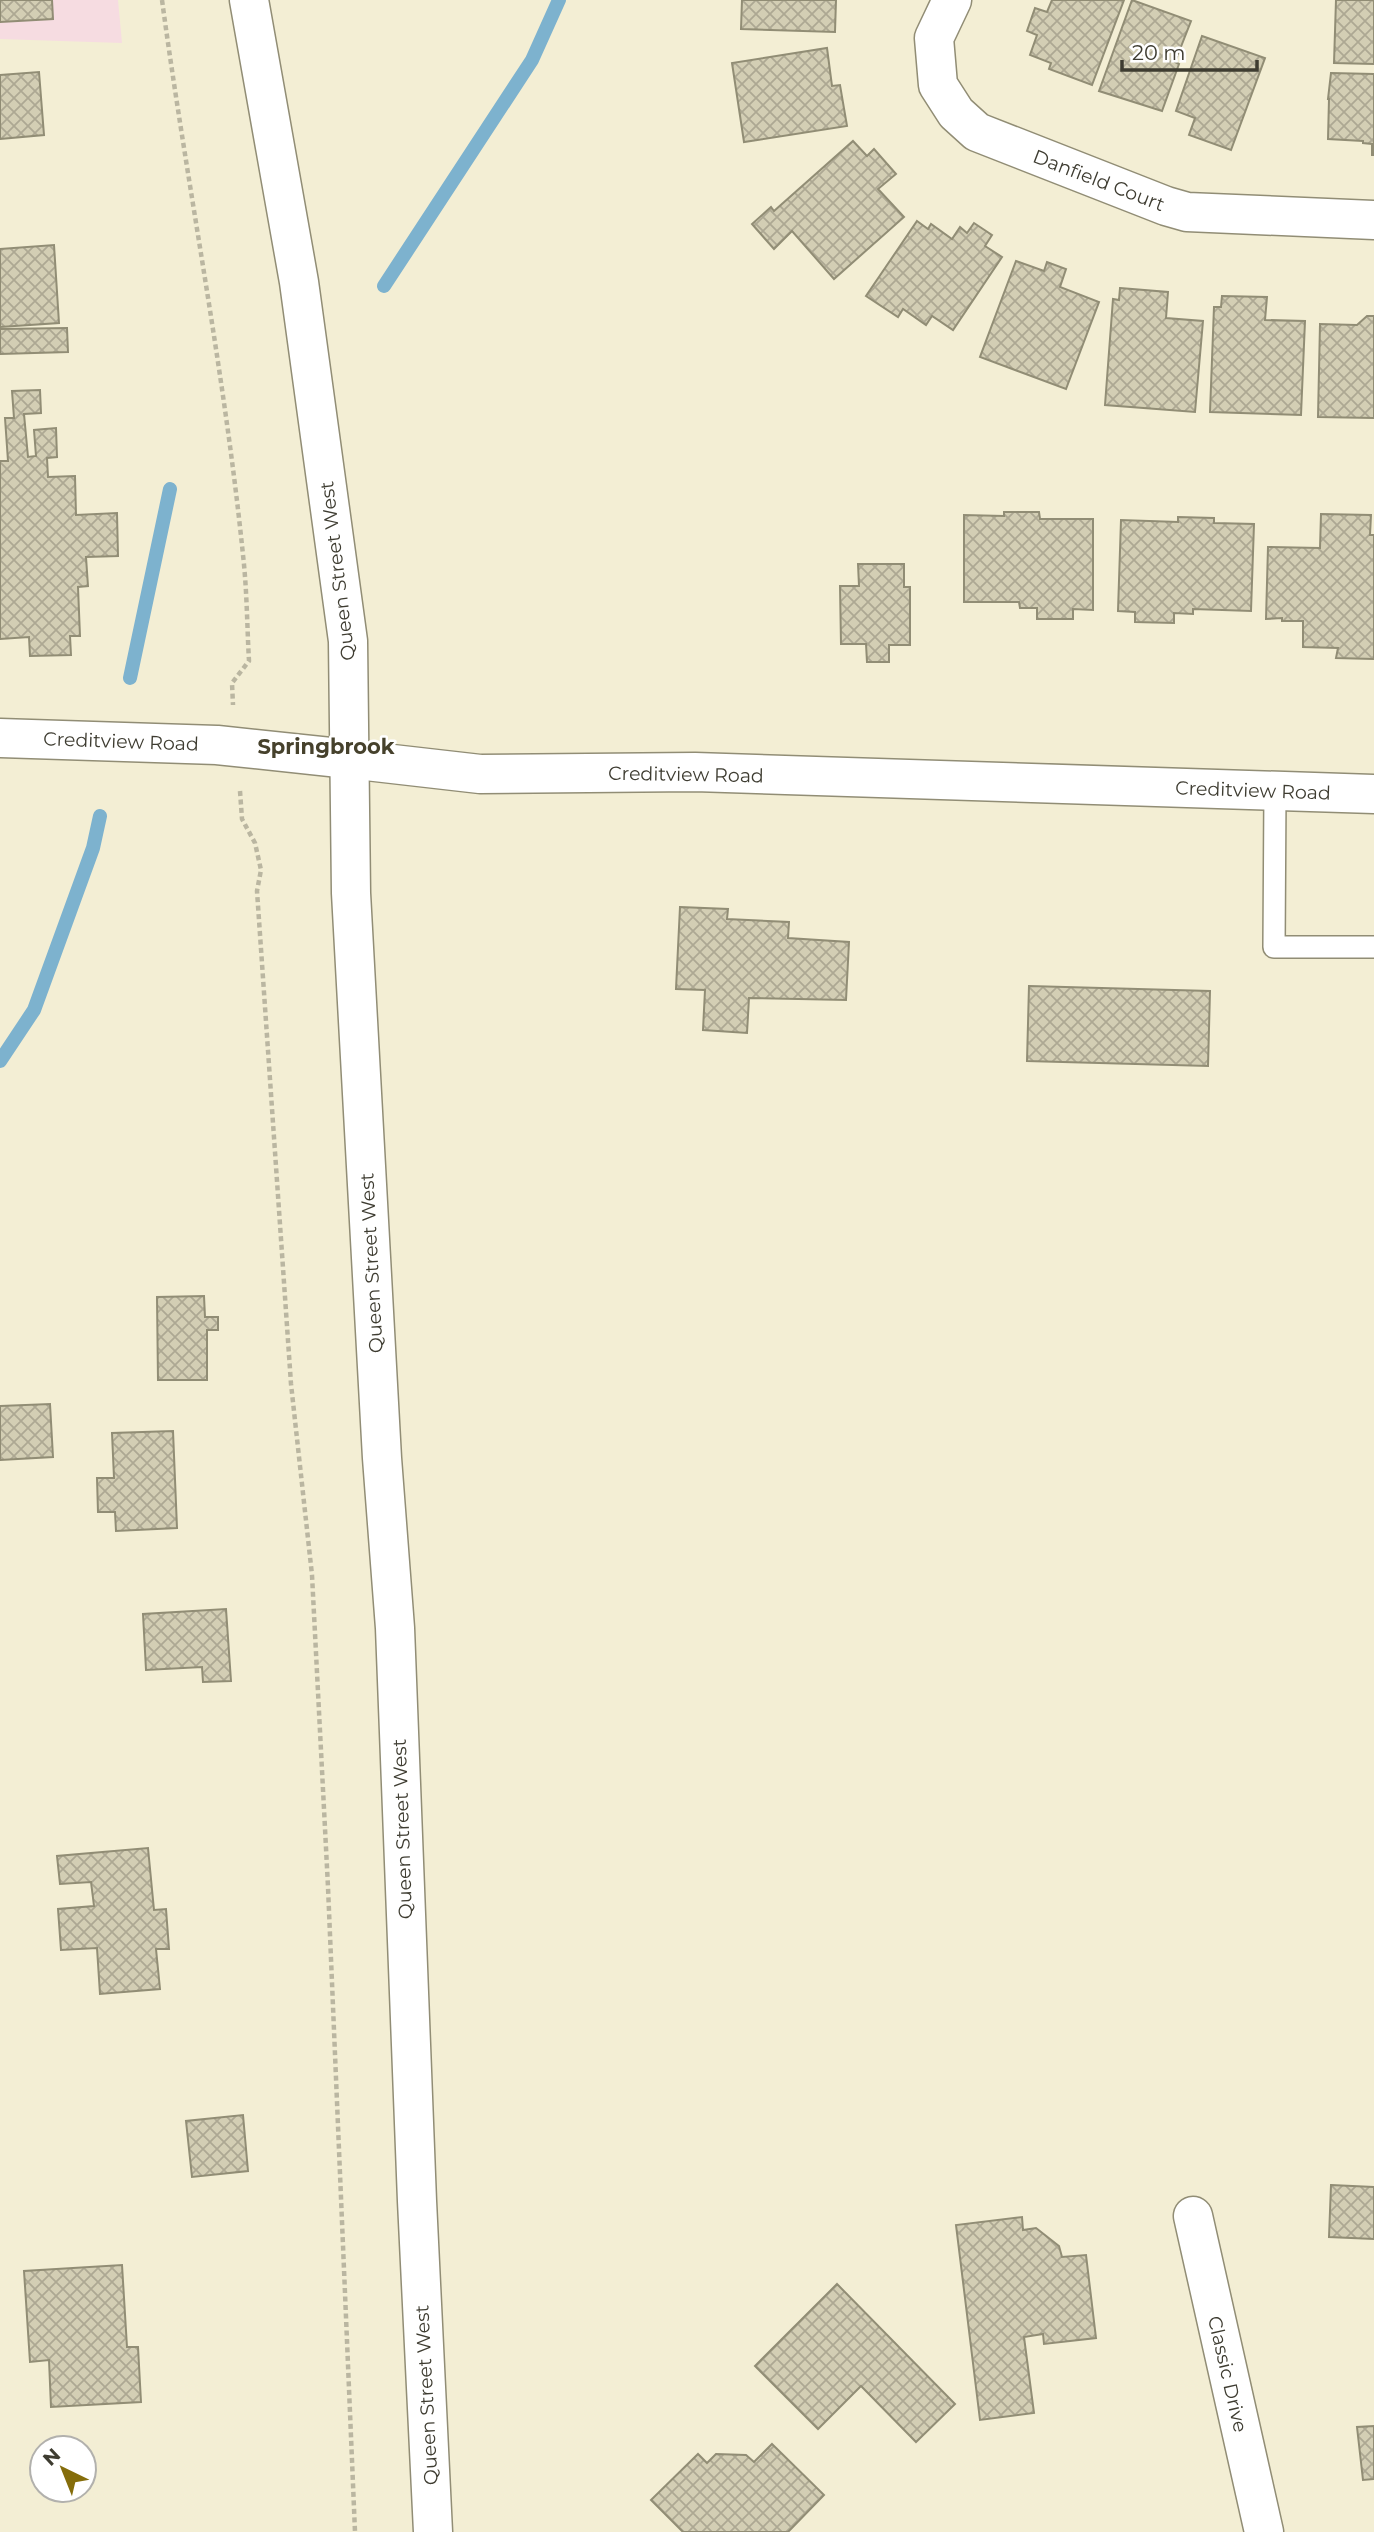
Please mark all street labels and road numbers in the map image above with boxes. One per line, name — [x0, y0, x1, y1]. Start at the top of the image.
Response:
street label: Danfield Court — [1030, 145, 1168, 216]
street label: Queen Street West — [315, 480, 360, 662]
street label: Creditview Road — [43, 727, 199, 756]
street label: Creditview Road — [608, 762, 764, 787]
street label: Creditview Road — [1175, 776, 1331, 805]
street label: Queen Street West — [355, 1172, 388, 1354]
street label: Queen Street West — [388, 1738, 417, 1920]
street label: Queen Street West — [410, 2304, 443, 2486]
street label: Classic Drive — [1203, 2314, 1252, 2435]

